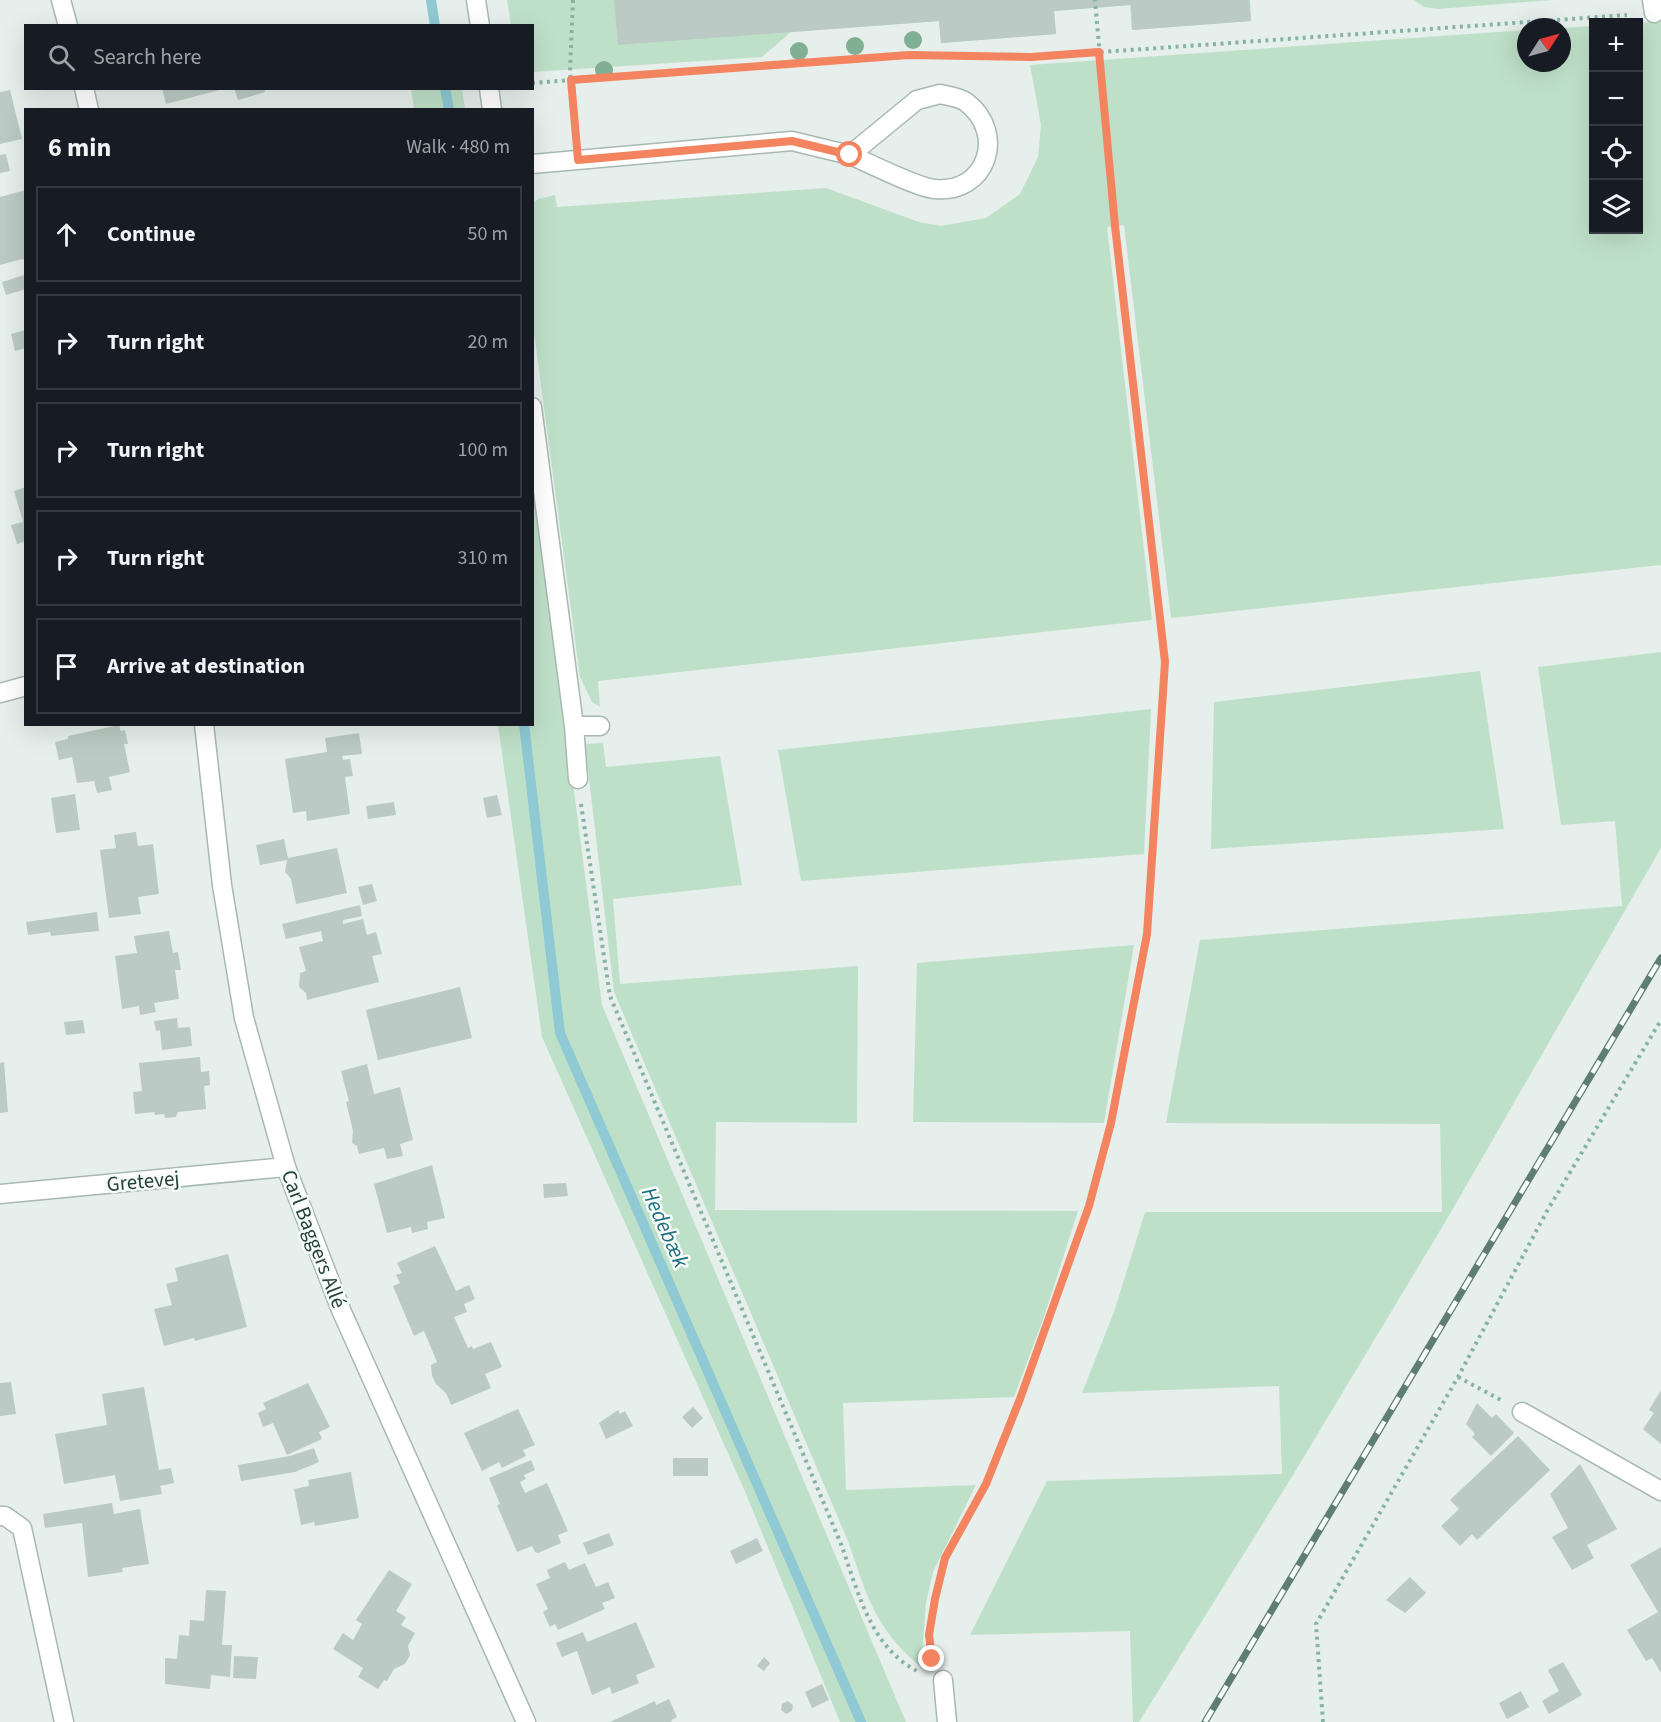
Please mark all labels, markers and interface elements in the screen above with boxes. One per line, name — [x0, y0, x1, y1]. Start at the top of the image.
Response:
north arrow — [1517, 18, 1571, 72]
map controls — [1589, 18, 1643, 234]
button: + — [1589, 18, 1643, 72]
search box — [24, 24, 534, 90]
icon: search — [45, 41, 78, 74]
text: Search here — [93, 41, 201, 73]
button: − — [1589, 72, 1643, 126]
button: locate — [1589, 126, 1643, 180]
text: 6 min — [48, 129, 111, 166]
text: Walk · 480 m — [406, 133, 510, 161]
route start — [836, 141, 862, 167]
button: layers — [1589, 180, 1643, 234]
icon: ahead — [50, 218, 83, 251]
text: Continue — [107, 218, 196, 250]
text: 50 m — [468, 220, 508, 248]
icon: right — [50, 326, 83, 359]
text: Turn right — [107, 326, 204, 358]
text: 20 m — [468, 328, 508, 356]
icon: right — [50, 434, 83, 467]
text: Turn right — [107, 434, 204, 466]
text: 100 m — [458, 436, 508, 464]
icon: right — [50, 542, 83, 575]
text: Turn right — [107, 542, 204, 574]
text: 310 m — [458, 544, 508, 572]
icon: arrive — [50, 650, 83, 683]
text: Arrive at destination — [107, 650, 305, 682]
street label: Gretevej — [105, 1163, 181, 1199]
street label: Carl Baggers Allé — [274, 1165, 354, 1313]
water label: Hedebæk — [633, 1182, 697, 1273]
route end — [918, 1645, 944, 1671]

